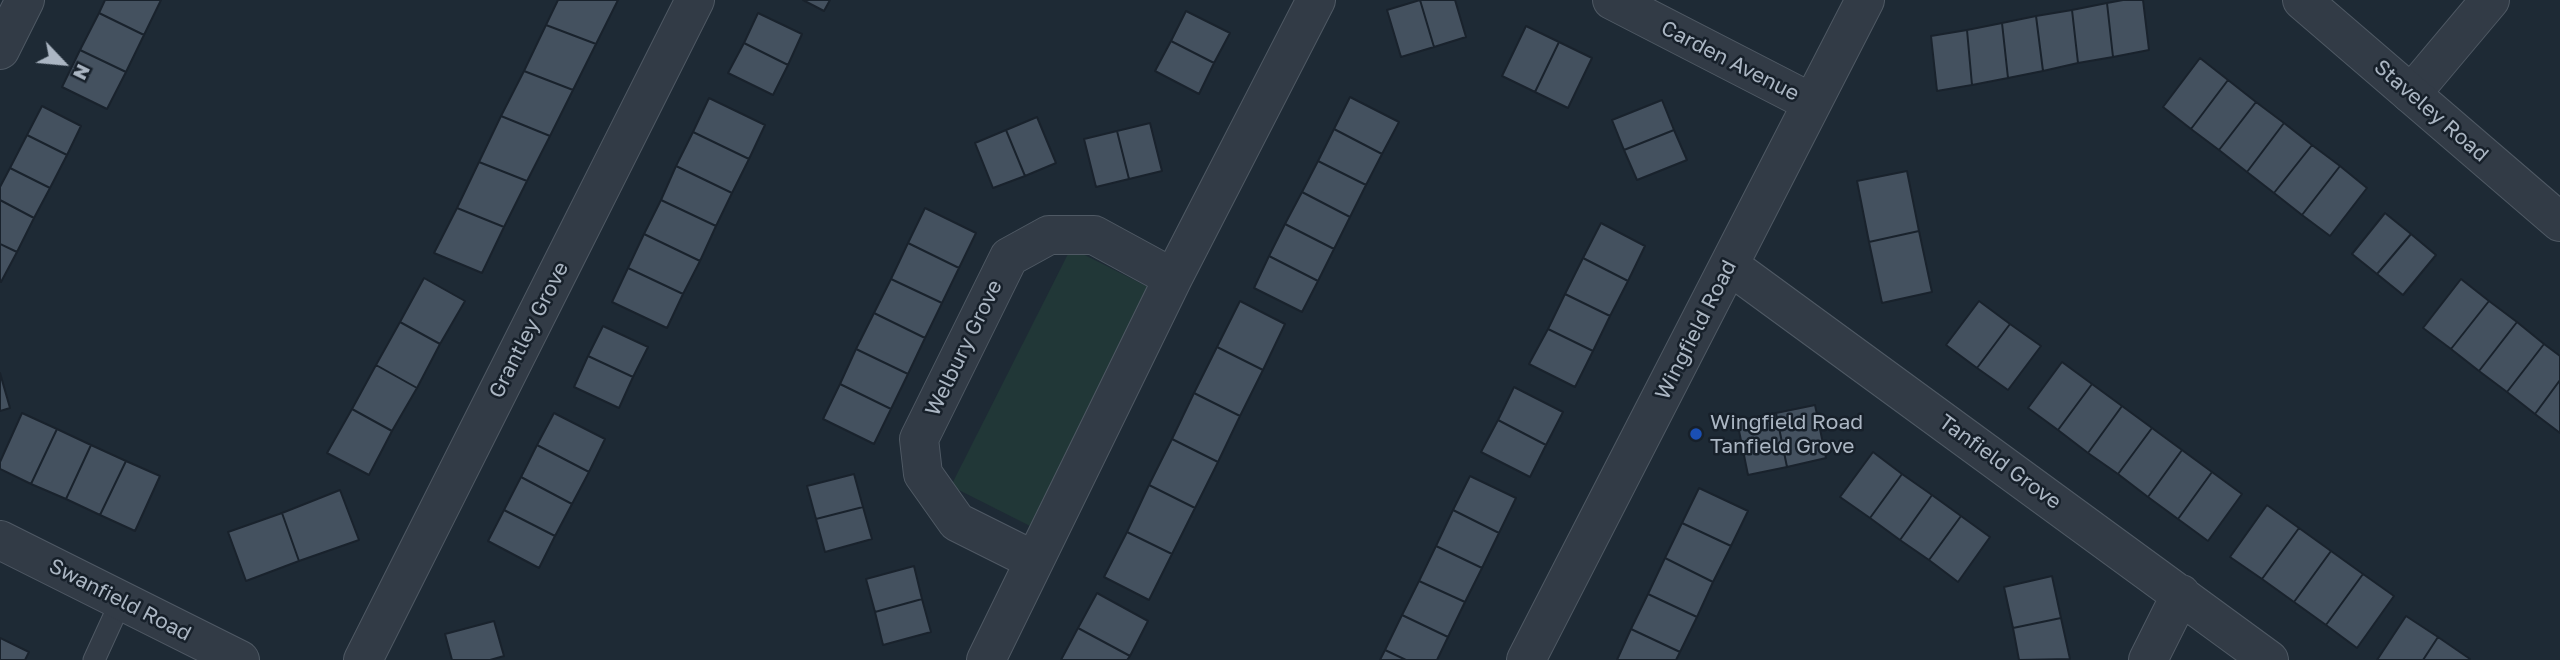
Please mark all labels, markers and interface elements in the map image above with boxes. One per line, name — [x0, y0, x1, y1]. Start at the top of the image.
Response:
street label: Carden Avenue — [1657, 15, 1803, 107]
north arrow — [28, 28, 98, 98]
street label: Staveley Road — [2369, 55, 2493, 167]
text: N — [69, 61, 96, 84]
street label: Wingfield Road — [1650, 256, 1742, 404]
street label: Grantley Grove — [484, 258, 574, 402]
street label: Welbury Grove — [920, 276, 1008, 420]
place label: Wingfield Road Tanfield Grove — [1710, 409, 1863, 459]
street label: Tanfield Grove — [1934, 409, 2066, 515]
marker: Wingfield Road Tanfield Grove — [1688, 426, 1704, 442]
street label: Swanfield Road — [45, 553, 195, 647]

